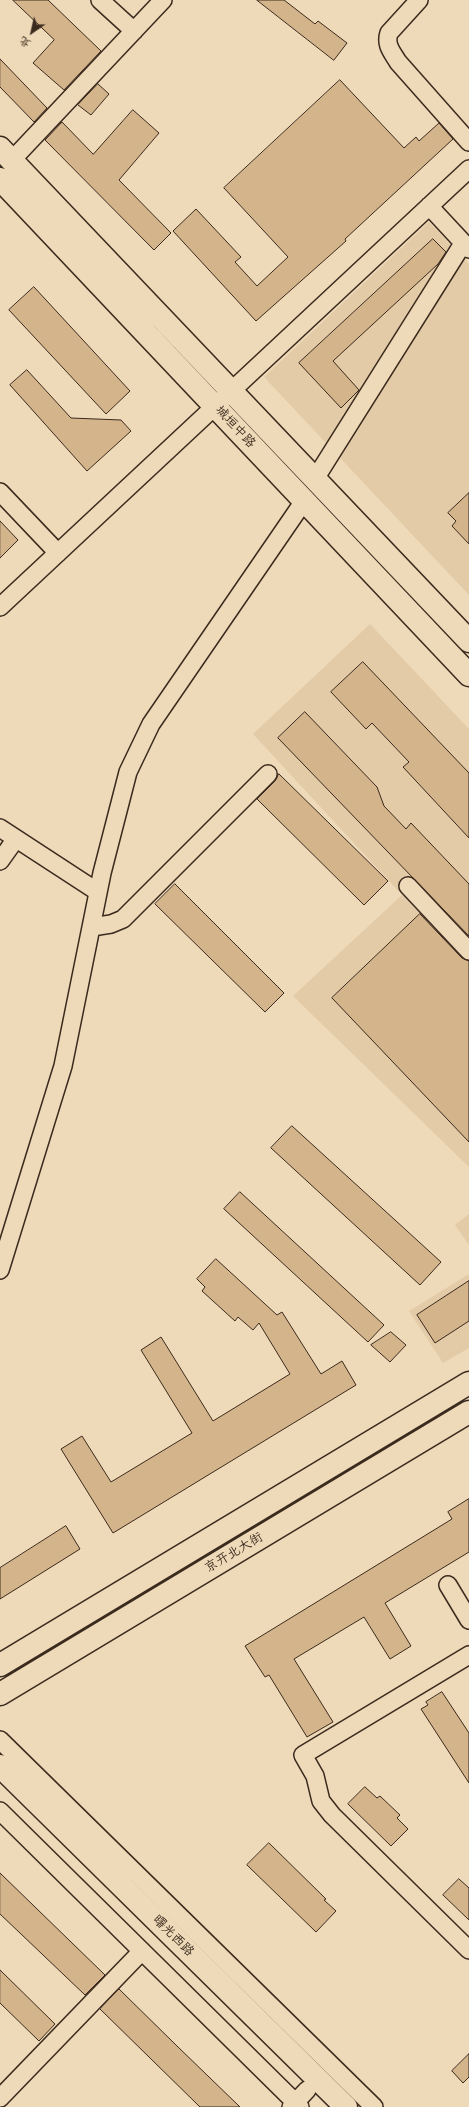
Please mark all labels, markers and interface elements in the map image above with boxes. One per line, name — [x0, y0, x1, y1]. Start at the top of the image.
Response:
north arrow — [12, 12, 52, 52]
text: 北 — [17, 34, 33, 51]
street label: 城垣中路 — [212, 403, 258, 451]
street label: 京开北大街 — [202, 1530, 266, 1576]
street label: 曙光西路 — [149, 1912, 197, 1960]

